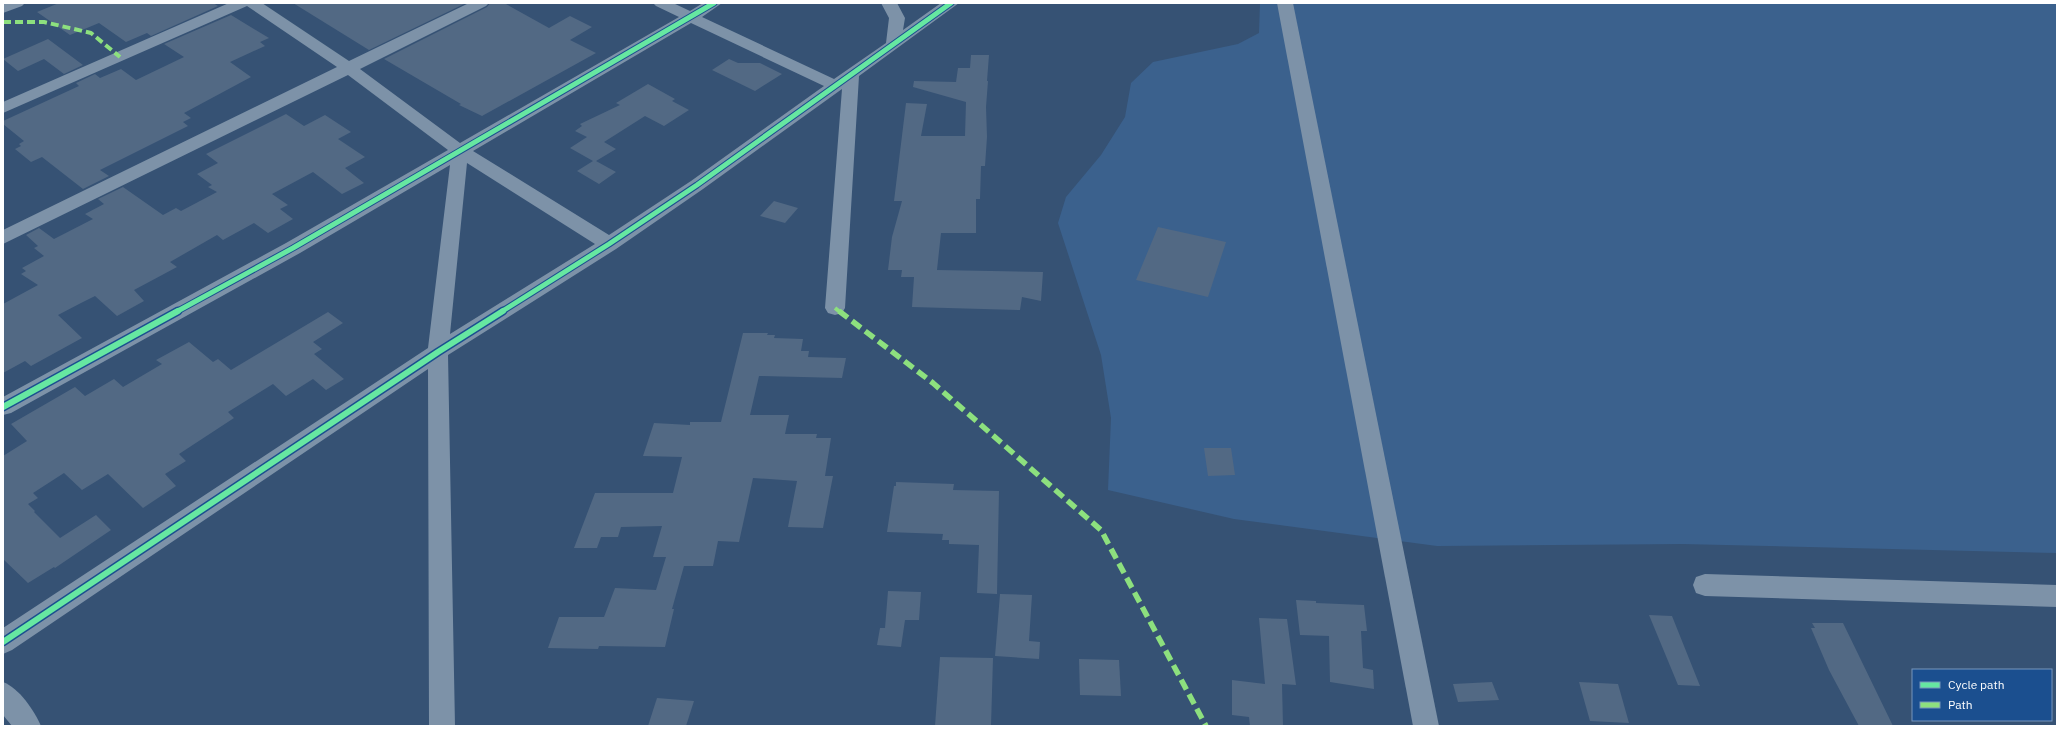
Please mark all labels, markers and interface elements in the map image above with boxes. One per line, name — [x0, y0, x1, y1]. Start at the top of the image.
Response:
legend — [1912, 669, 2052, 721]
text: Cycle path — [1948, 677, 2005, 692]
text: Path — [1948, 697, 1973, 712]

